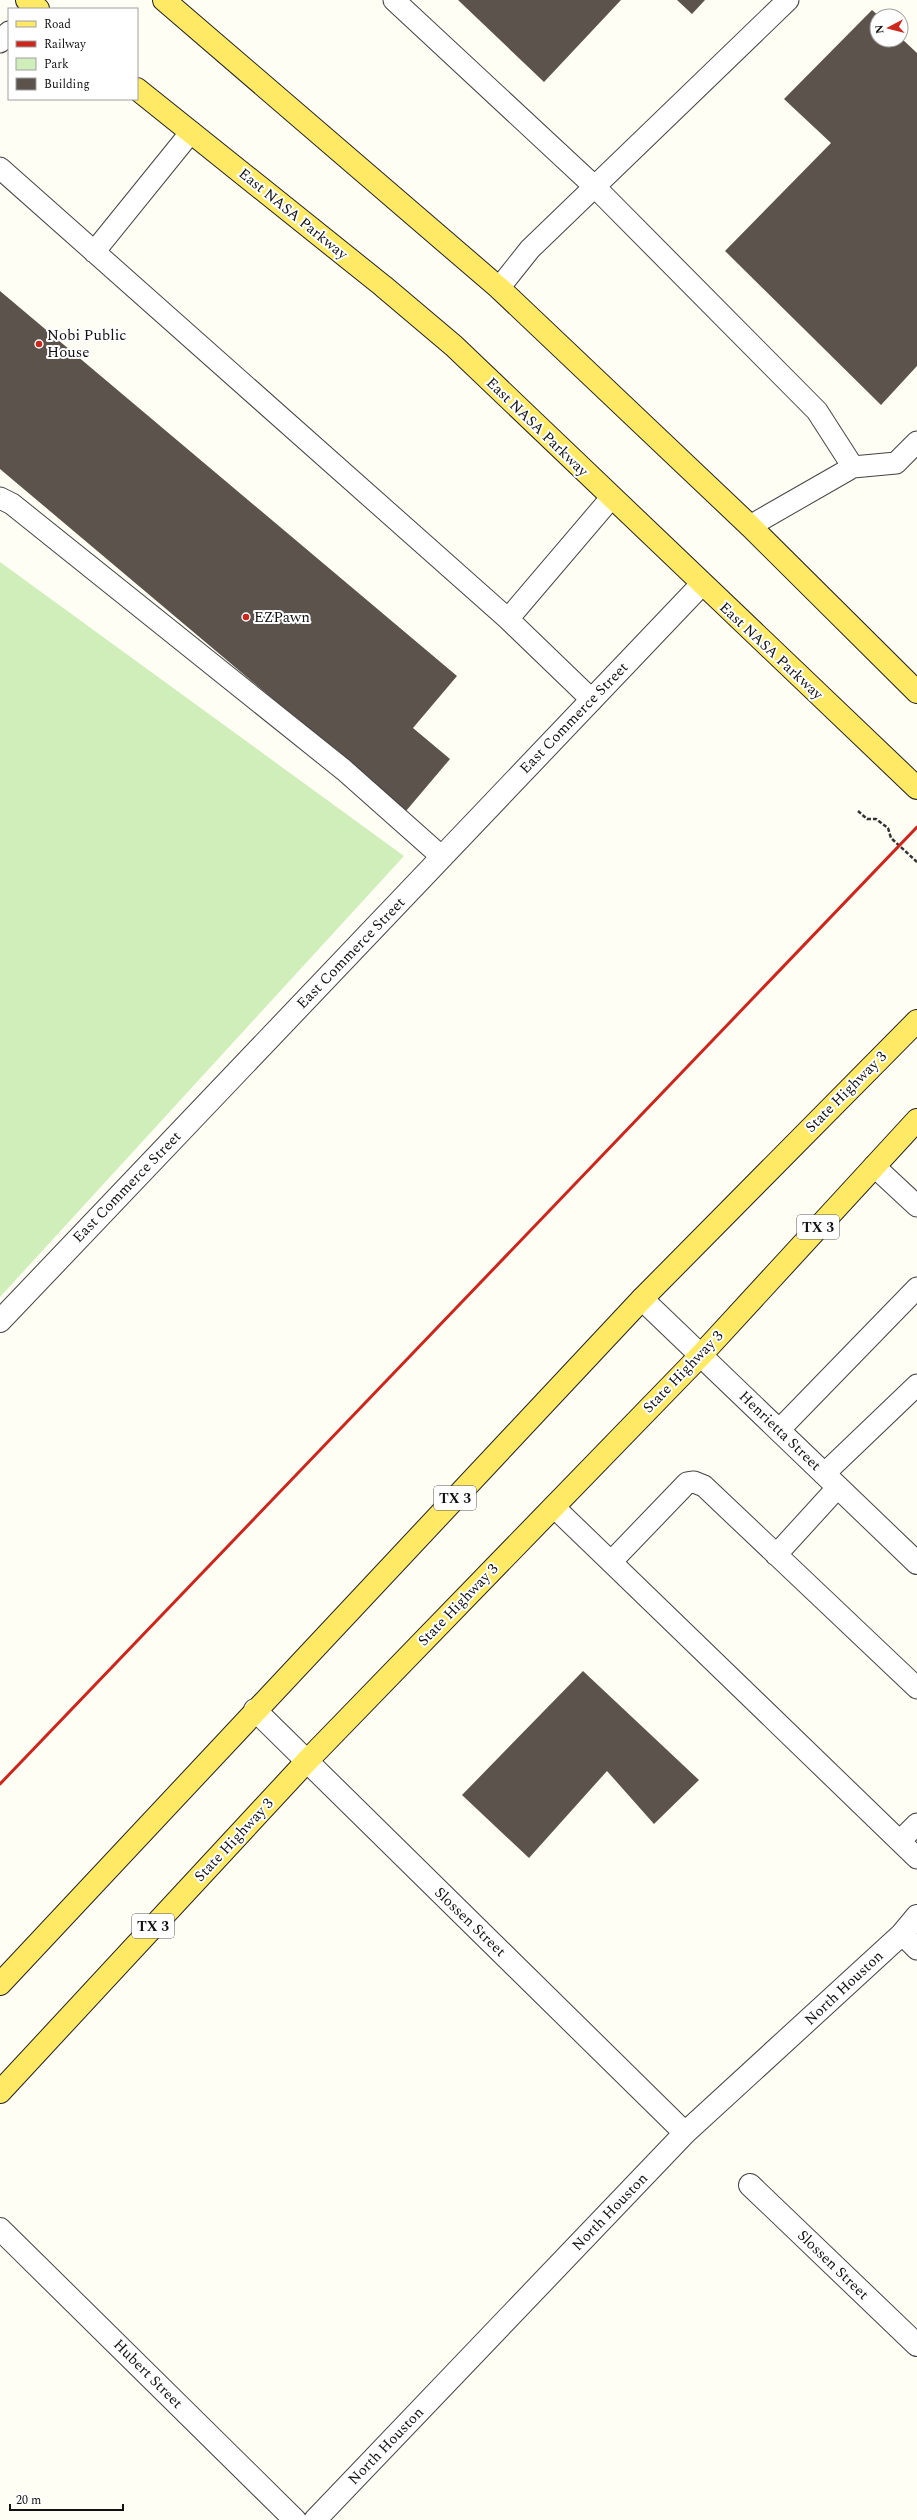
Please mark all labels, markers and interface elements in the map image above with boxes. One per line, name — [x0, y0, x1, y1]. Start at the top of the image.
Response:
legend — [8, 8, 138, 100]
north arrow — [869, 8, 909, 48]
text: Road — [44, 15, 71, 34]
text: N — [871, 24, 889, 35]
text: Railway — [44, 35, 87, 54]
text: Park — [44, 55, 69, 74]
text: Building — [44, 75, 90, 94]
street label: East NASA Parkway — [233, 163, 353, 266]
place label: Nobi Public House — [47, 324, 127, 364]
marker: Nobi Public House — [34, 339, 44, 349]
street label: East NASA Parkway — [481, 372, 594, 483]
street label: East NASA Parkway — [714, 597, 829, 706]
place label: EZPawn — [254, 606, 310, 629]
marker: EZPawn — [241, 612, 251, 622]
street label: East Commerce Street — [514, 657, 634, 779]
street label: East Commerce Street — [291, 892, 411, 1014]
street label: State Highway 3 — [800, 1045, 893, 1138]
street label: East Commerce Street — [67, 1126, 187, 1248]
road number: TX 3 — [797, 1215, 839, 1239]
street label: State Highway 3 — [637, 1325, 729, 1419]
street label: Henrietta Street — [733, 1386, 827, 1476]
road number: TX 3 — [434, 1486, 476, 1510]
street label: State Highway 3 — [412, 1558, 504, 1652]
street label: State Highway 3 — [189, 1792, 279, 1887]
street label: Slossen Street — [429, 1882, 511, 1962]
road number: TX 3 — [132, 1914, 174, 1938]
street label: North Houston — [799, 1945, 889, 2031]
street label: North Houston — [567, 2168, 654, 2256]
street label: Slossen Street — [792, 2225, 874, 2305]
street label: Hubert Street — [108, 2334, 188, 2414]
street label: North Houston — [343, 2402, 430, 2490]
scale bar — [10, 2486, 123, 2512]
text: 20 m — [16, 2491, 41, 2510]

